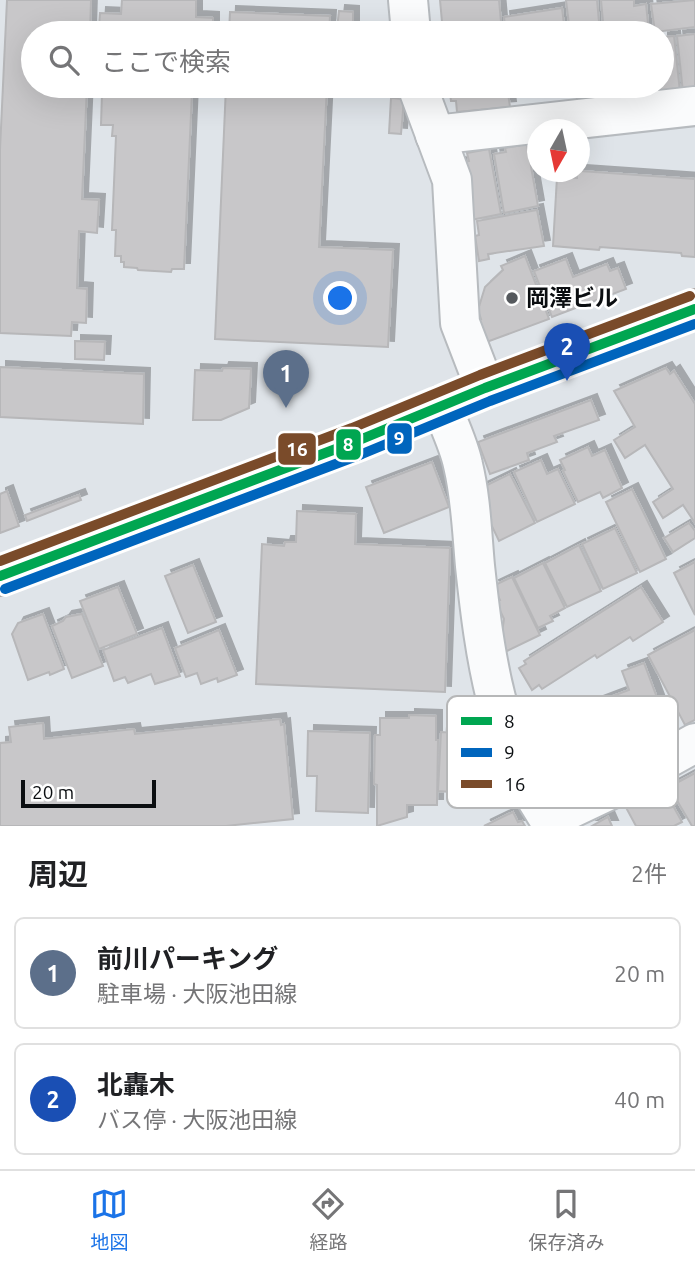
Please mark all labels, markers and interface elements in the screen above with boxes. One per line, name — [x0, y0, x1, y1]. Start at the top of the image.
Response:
search box — [21, 21, 674, 98]
icon: search — [45, 41, 83, 79]
text: ここで検索 — [101, 47, 231, 76]
north arrow — [527, 119, 590, 182]
your location — [323, 281, 357, 315]
place label: 岡澤ビル — [526, 285, 618, 310]
marker: 岡澤ビル — [504, 290, 520, 306]
pin: 2 — [544, 323, 590, 381]
pin: 1 — [263, 350, 309, 408]
line badge: 9 — [386, 422, 413, 455]
text: 9 — [394, 427, 404, 449]
line badge: 8 — [335, 428, 362, 461]
line badge: 16 — [277, 432, 317, 466]
text: 8 — [343, 433, 353, 455]
text: 16 — [286, 438, 308, 460]
legend — [447, 696, 678, 808]
text: 8 — [504, 710, 515, 732]
text: 9 — [504, 741, 515, 763]
text: 16 — [504, 773, 525, 795]
scale bar — [21, 777, 156, 809]
text: 20 m — [32, 781, 74, 803]
text: 周辺 — [28, 857, 88, 891]
text: 2件 — [631, 861, 667, 886]
text: 前川パーキング — [97, 944, 278, 973]
text: 1 — [47, 961, 59, 986]
text: 20 m — [614, 961, 665, 986]
text: 駐車場 · 大阪池田線 — [97, 981, 297, 1006]
text: 北轟木 — [97, 1070, 175, 1099]
text: 2 — [47, 1087, 59, 1112]
text: 40 m — [614, 1087, 665, 1112]
text: バス停 · 大阪池田線 — [97, 1107, 297, 1132]
tab: 地図 — [90, 1185, 129, 1254]
tab: 経路 — [309, 1185, 348, 1254]
tab: 保存済み — [528, 1185, 605, 1254]

